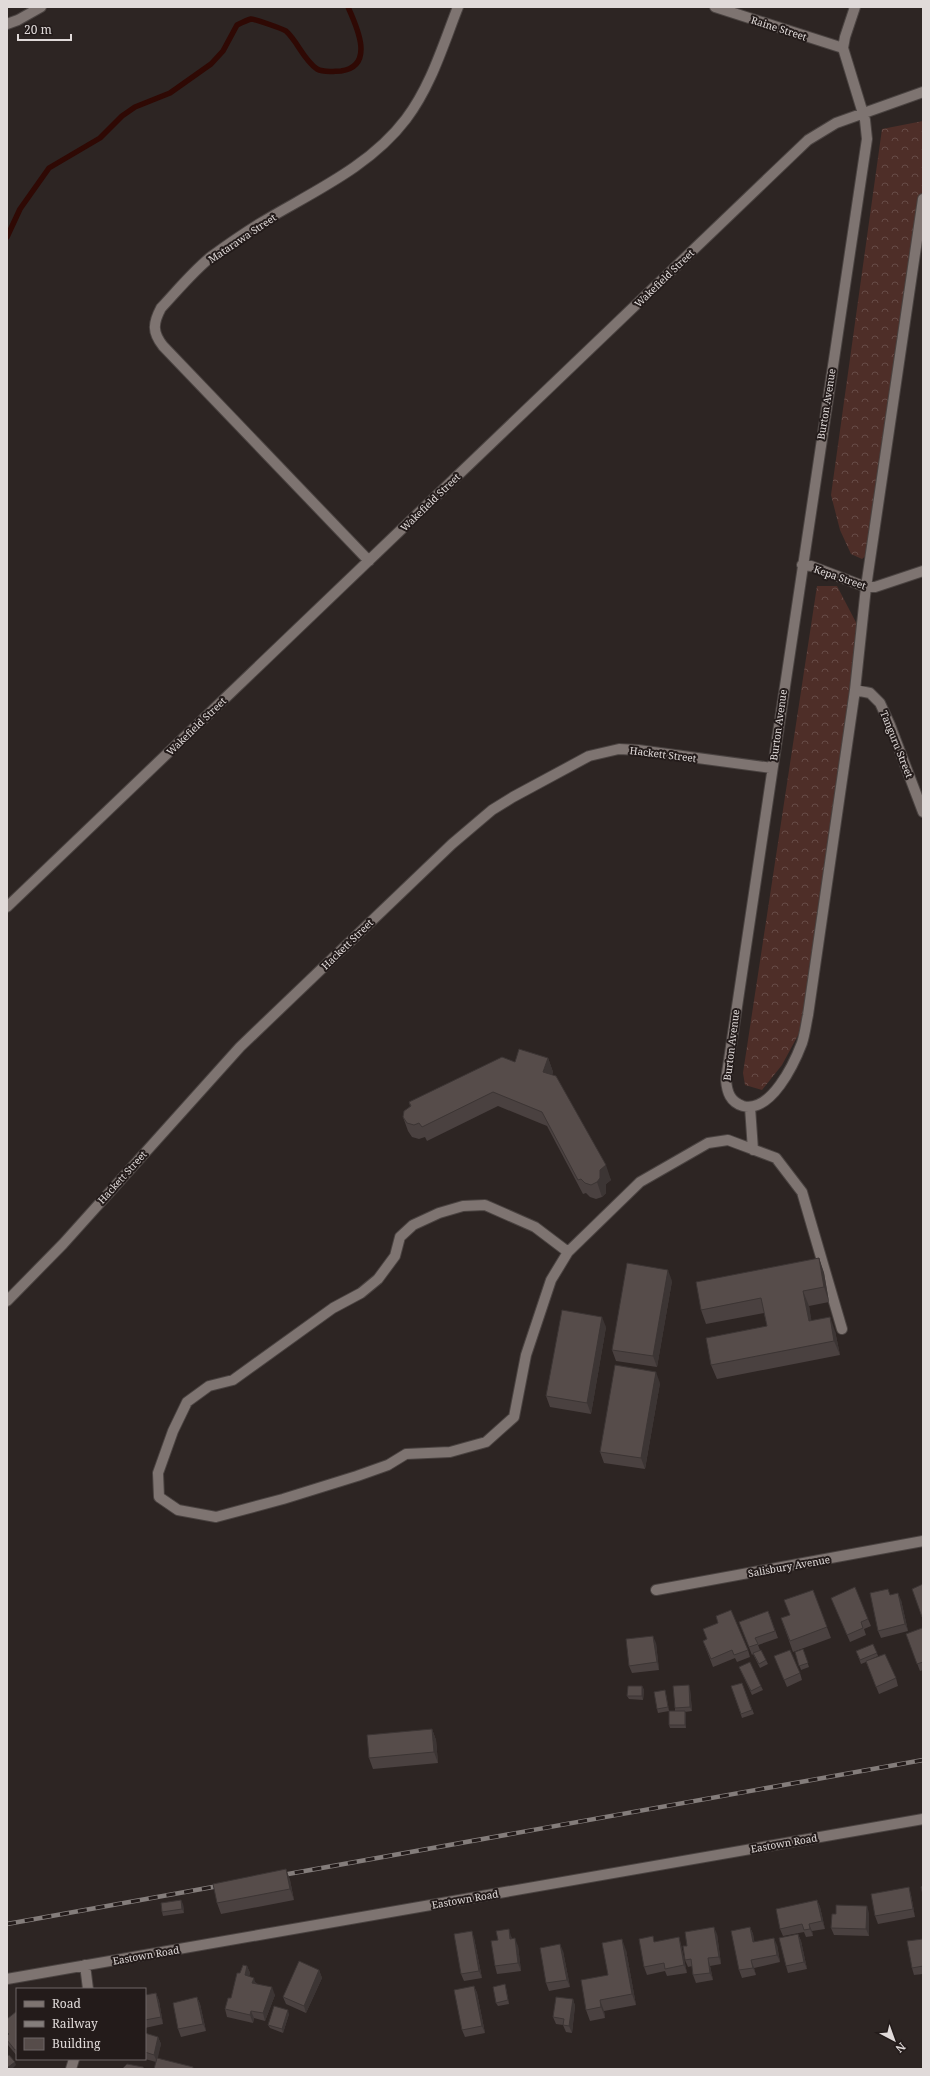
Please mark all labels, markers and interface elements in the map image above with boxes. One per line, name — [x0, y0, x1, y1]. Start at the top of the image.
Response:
street label: Raine Street — [749, 12, 809, 44]
scale bar — [18, 16, 71, 42]
text: 20 m — [24, 21, 52, 38]
street label: Matarawa Street — [205, 210, 279, 266]
street label: Wakefield Street — [631, 246, 697, 310]
street label: Burton Avenue — [813, 368, 839, 440]
street label: Wakefield Street — [397, 470, 463, 534]
street label: Kepa Street — [812, 562, 868, 593]
street label: Burton Avenue — [766, 689, 790, 761]
street label: Wakefield Street — [163, 694, 229, 758]
street label: Tanguru Street — [877, 708, 917, 780]
street label: Hackett Street — [629, 743, 698, 765]
street label: Hackett Street — [318, 915, 376, 972]
street label: Burton Avenue — [720, 1009, 742, 1081]
street label: Hackett Street — [94, 1147, 150, 1207]
street label: Salisbury Avenue — [747, 1552, 831, 1580]
street label: Eastown Road — [750, 1830, 818, 1856]
street label: Eastown Road — [431, 1886, 499, 1912]
street label: Eastown Road — [112, 1942, 180, 1968]
legend — [16, 1988, 146, 2060]
text: Road — [52, 1995, 82, 2012]
text: Railway — [52, 2015, 98, 2032]
north arrow — [874, 2020, 914, 2060]
text: Building — [52, 2035, 101, 2052]
text: N — [892, 2039, 909, 2057]

